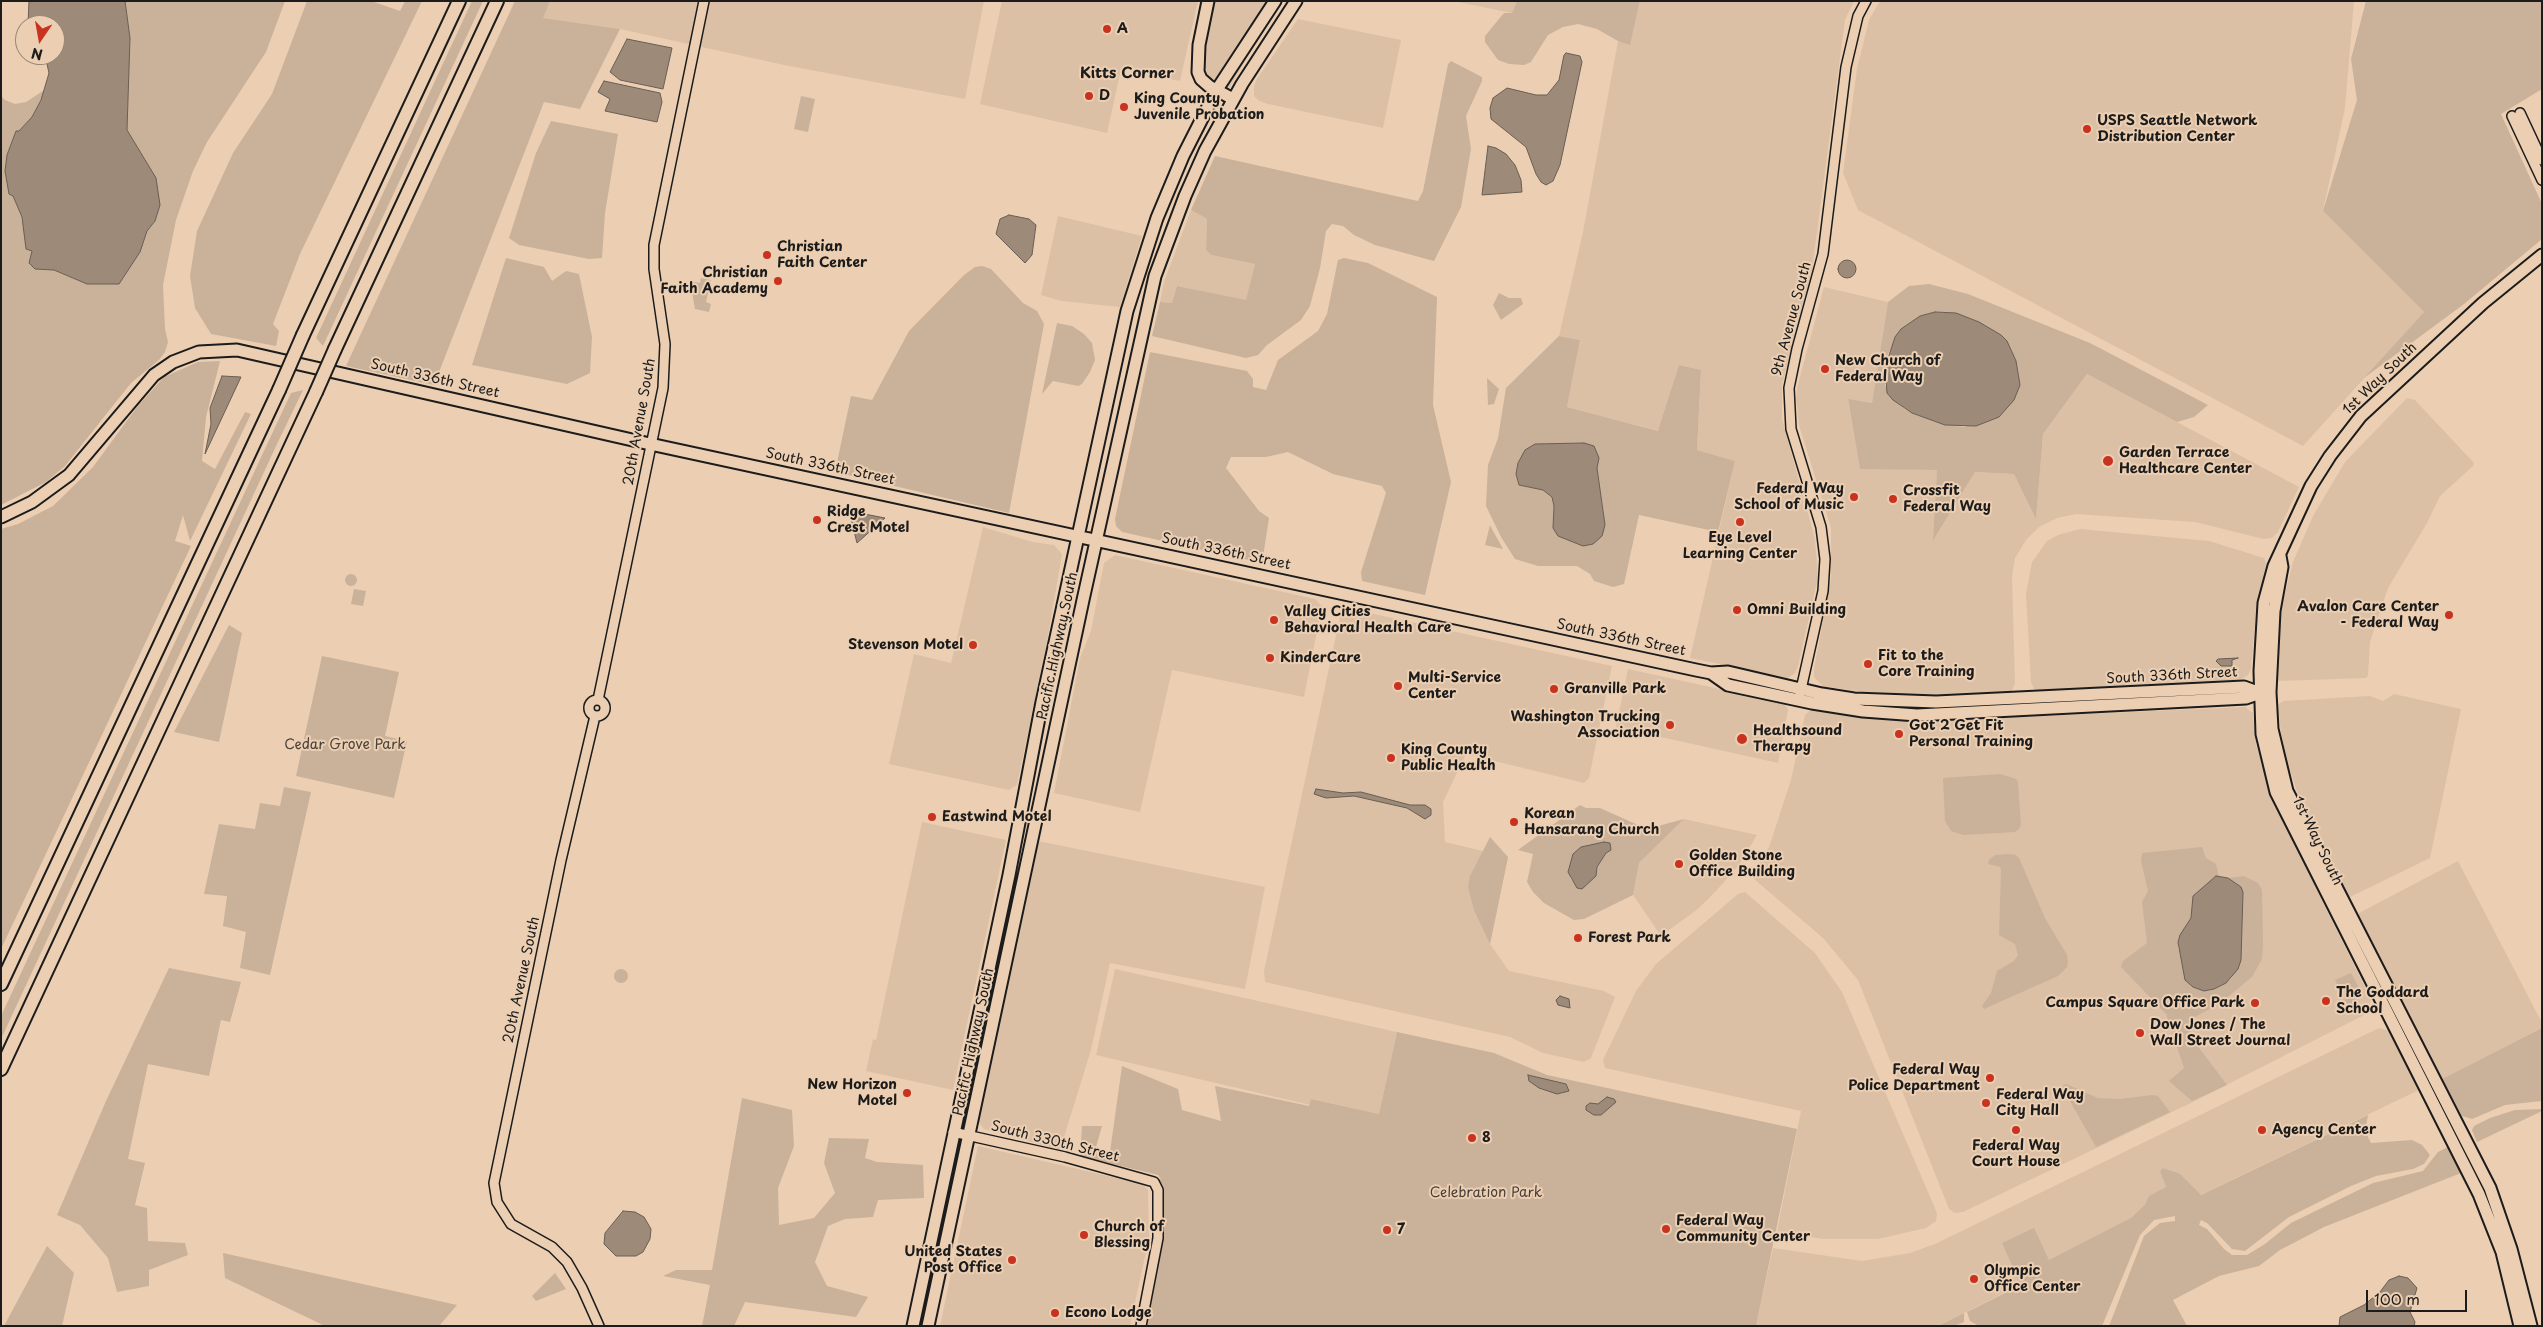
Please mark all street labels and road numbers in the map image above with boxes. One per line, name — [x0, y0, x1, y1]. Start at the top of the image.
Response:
street label: 9th Avenue South — [1769, 260, 1815, 378]
street label: 1st Way South — [2339, 339, 2421, 419]
street label: South 336th Street — [369, 356, 501, 402]
street label: 20th Avenue South — [621, 357, 659, 487]
street label: South 336th Street — [764, 445, 896, 489]
street label: South 336th Street — [1160, 530, 1292, 574]
street label: Pacific Highway South — [1034, 571, 1082, 721]
street label: South 336th Street — [1555, 616, 1687, 660]
street label: South 336th Street — [2106, 664, 2238, 688]
street label: 1st Way South — [2288, 794, 2346, 888]
street label: 20th Avenue South — [500, 915, 544, 1045]
street label: Pacific Highway South — [950, 967, 998, 1117]
street label: South 330th Street — [989, 1118, 1121, 1166]

